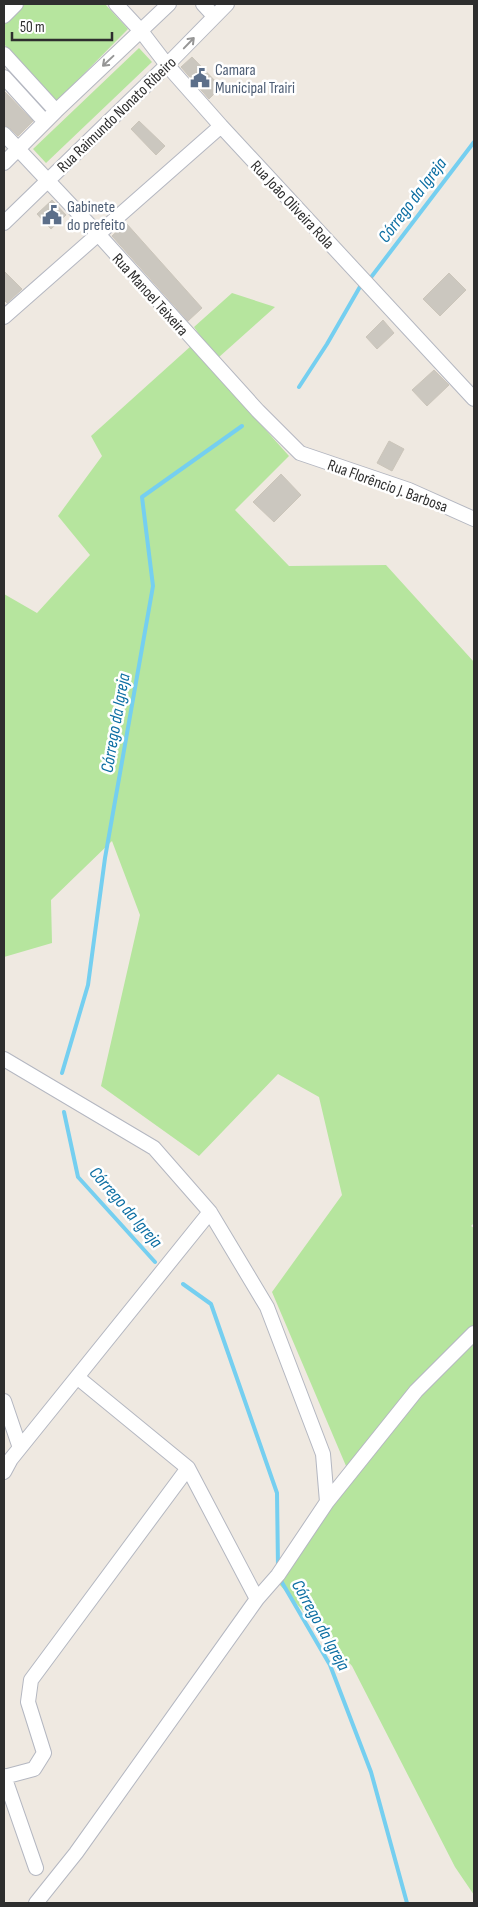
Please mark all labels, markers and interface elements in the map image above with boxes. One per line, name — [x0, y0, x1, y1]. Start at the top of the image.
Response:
scale bar — [12, 10, 112, 42]
text: 50 m — [20, 18, 45, 37]
one-way arrow — [183, 36, 195, 49]
street label: Rua Raimundo Nonato Ribeiro — [54, 53, 180, 177]
one-way arrow — [102, 55, 115, 67]
place label: Camara Municipal Trairi — [215, 61, 295, 98]
public building icon: Camara Municipal Trairi — [189, 67, 211, 89]
water label: Córrego da Igreja — [374, 153, 451, 247]
street label: Rua João Oliveira Rola — [246, 157, 338, 253]
place label: Gabinete do prefeito — [67, 198, 125, 235]
public building icon: Gabinete do prefeito — [41, 204, 63, 226]
street label: Rua Manoel Teixeira — [108, 250, 192, 340]
street label: Rua Florêncio J. Barbosa — [325, 456, 450, 517]
water label: Córrego da Igreja — [96, 671, 135, 774]
water label: Córrego da Igreja — [85, 1162, 167, 1253]
water label: Córrego da Igreja — [287, 1576, 354, 1675]

